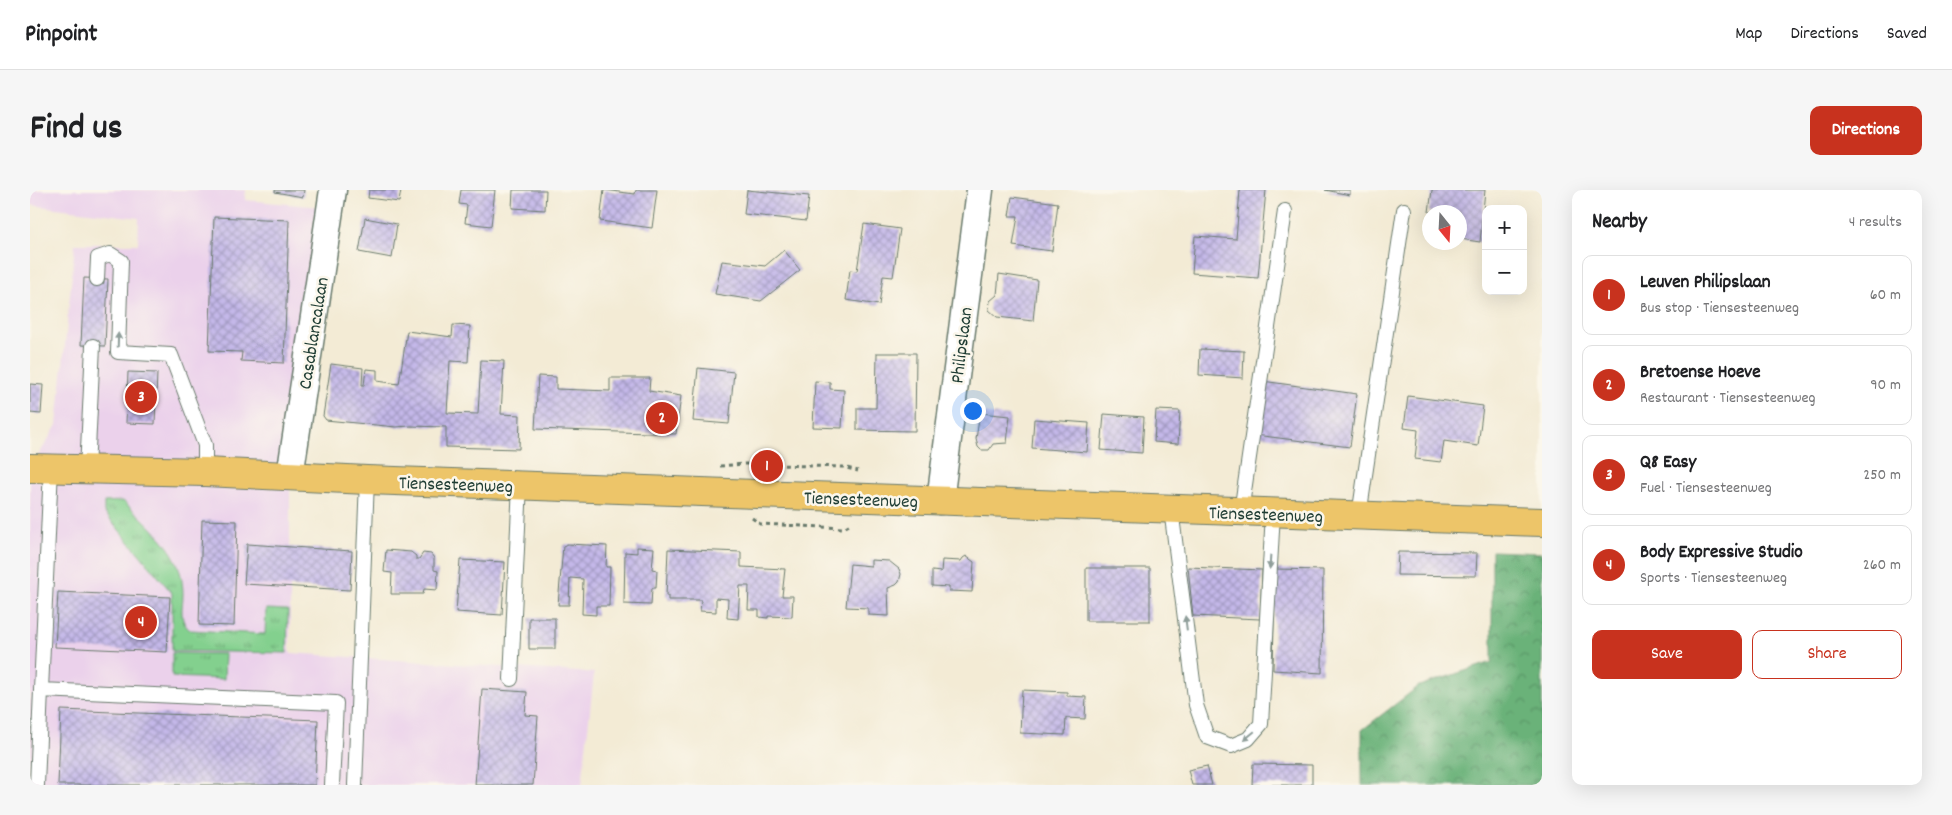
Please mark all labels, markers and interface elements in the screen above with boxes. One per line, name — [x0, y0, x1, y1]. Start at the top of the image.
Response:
text: Pinpoint — [25, 18, 97, 52]
text: Map — [1735, 22, 1762, 47]
text: Directions — [1790, 22, 1859, 47]
text: Saved — [1887, 22, 1927, 47]
text: Find us — [30, 105, 122, 155]
button: Directions — [1810, 106, 1922, 155]
north arrow — [1422, 205, 1467, 250]
map controls — [1482, 205, 1527, 295]
button: + — [1482, 205, 1527, 250]
text: Nearby — [1592, 208, 1647, 238]
text: 4 results — [1849, 211, 1902, 234]
button: − — [1482, 250, 1527, 295]
text: Leuven Philipslaan — [1640, 270, 1770, 297]
street label: Casablancalaan — [293, 275, 338, 392]
text: 1 — [1607, 284, 1611, 307]
text: 60 m — [1870, 284, 1901, 307]
text: Bus stop · Tiensesteenweg — [1640, 297, 1799, 320]
street label: Philipslaan — [945, 306, 982, 385]
one-way arrow — [115, 332, 123, 348]
text: Bretoense Hoeve — [1640, 360, 1761, 387]
text: 2 — [1606, 374, 1613, 397]
text: 90 m — [1870, 374, 1901, 397]
pin: 3 — [125, 378, 157, 416]
text: Restaurant · Tiensesteenweg — [1640, 387, 1816, 410]
your location — [960, 398, 986, 424]
pin: 2 — [646, 399, 678, 437]
pin: 1 — [751, 447, 783, 485]
text: Q8 Easy — [1640, 450, 1696, 477]
text: 3 — [1605, 464, 1613, 487]
text: 250 m — [1863, 464, 1901, 487]
street label: Tiensesteenweg — [398, 471, 513, 502]
text: Fuel · Tiensesteenweg — [1640, 477, 1772, 500]
street label: Tiensesteenweg — [803, 486, 918, 517]
street label: Tiensesteenweg — [1208, 501, 1323, 532]
text: Body Expressive Studio — [1640, 540, 1803, 567]
one-way arrow — [1266, 554, 1274, 570]
text: 4 — [1606, 554, 1612, 577]
text: 260 m — [1863, 554, 1901, 577]
text: Sports · Tiensesteenweg — [1640, 567, 1787, 590]
pin: 4 — [125, 603, 157, 641]
one-way arrow — [1182, 615, 1190, 631]
button: Save — [1592, 630, 1742, 679]
button: Share — [1752, 630, 1902, 679]
one-way arrow — [1242, 731, 1255, 742]

